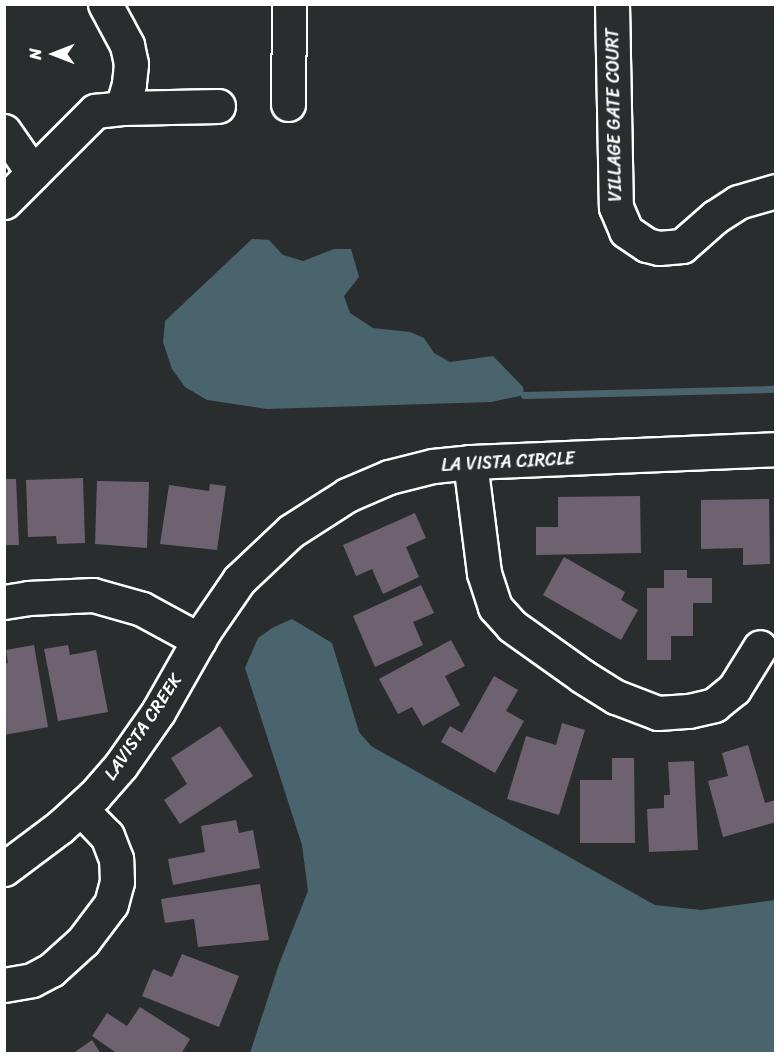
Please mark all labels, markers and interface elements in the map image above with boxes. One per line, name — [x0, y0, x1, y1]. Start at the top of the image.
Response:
north arrow — [24, 24, 84, 84]
street label: VILLAGE GATE COURT — [602, 28, 626, 202]
text: N — [21, 48, 50, 60]
street label: LA VISTA CIRCLE — [440, 448, 576, 476]
street label: LAVISTA CREEK — [100, 670, 186, 784]

